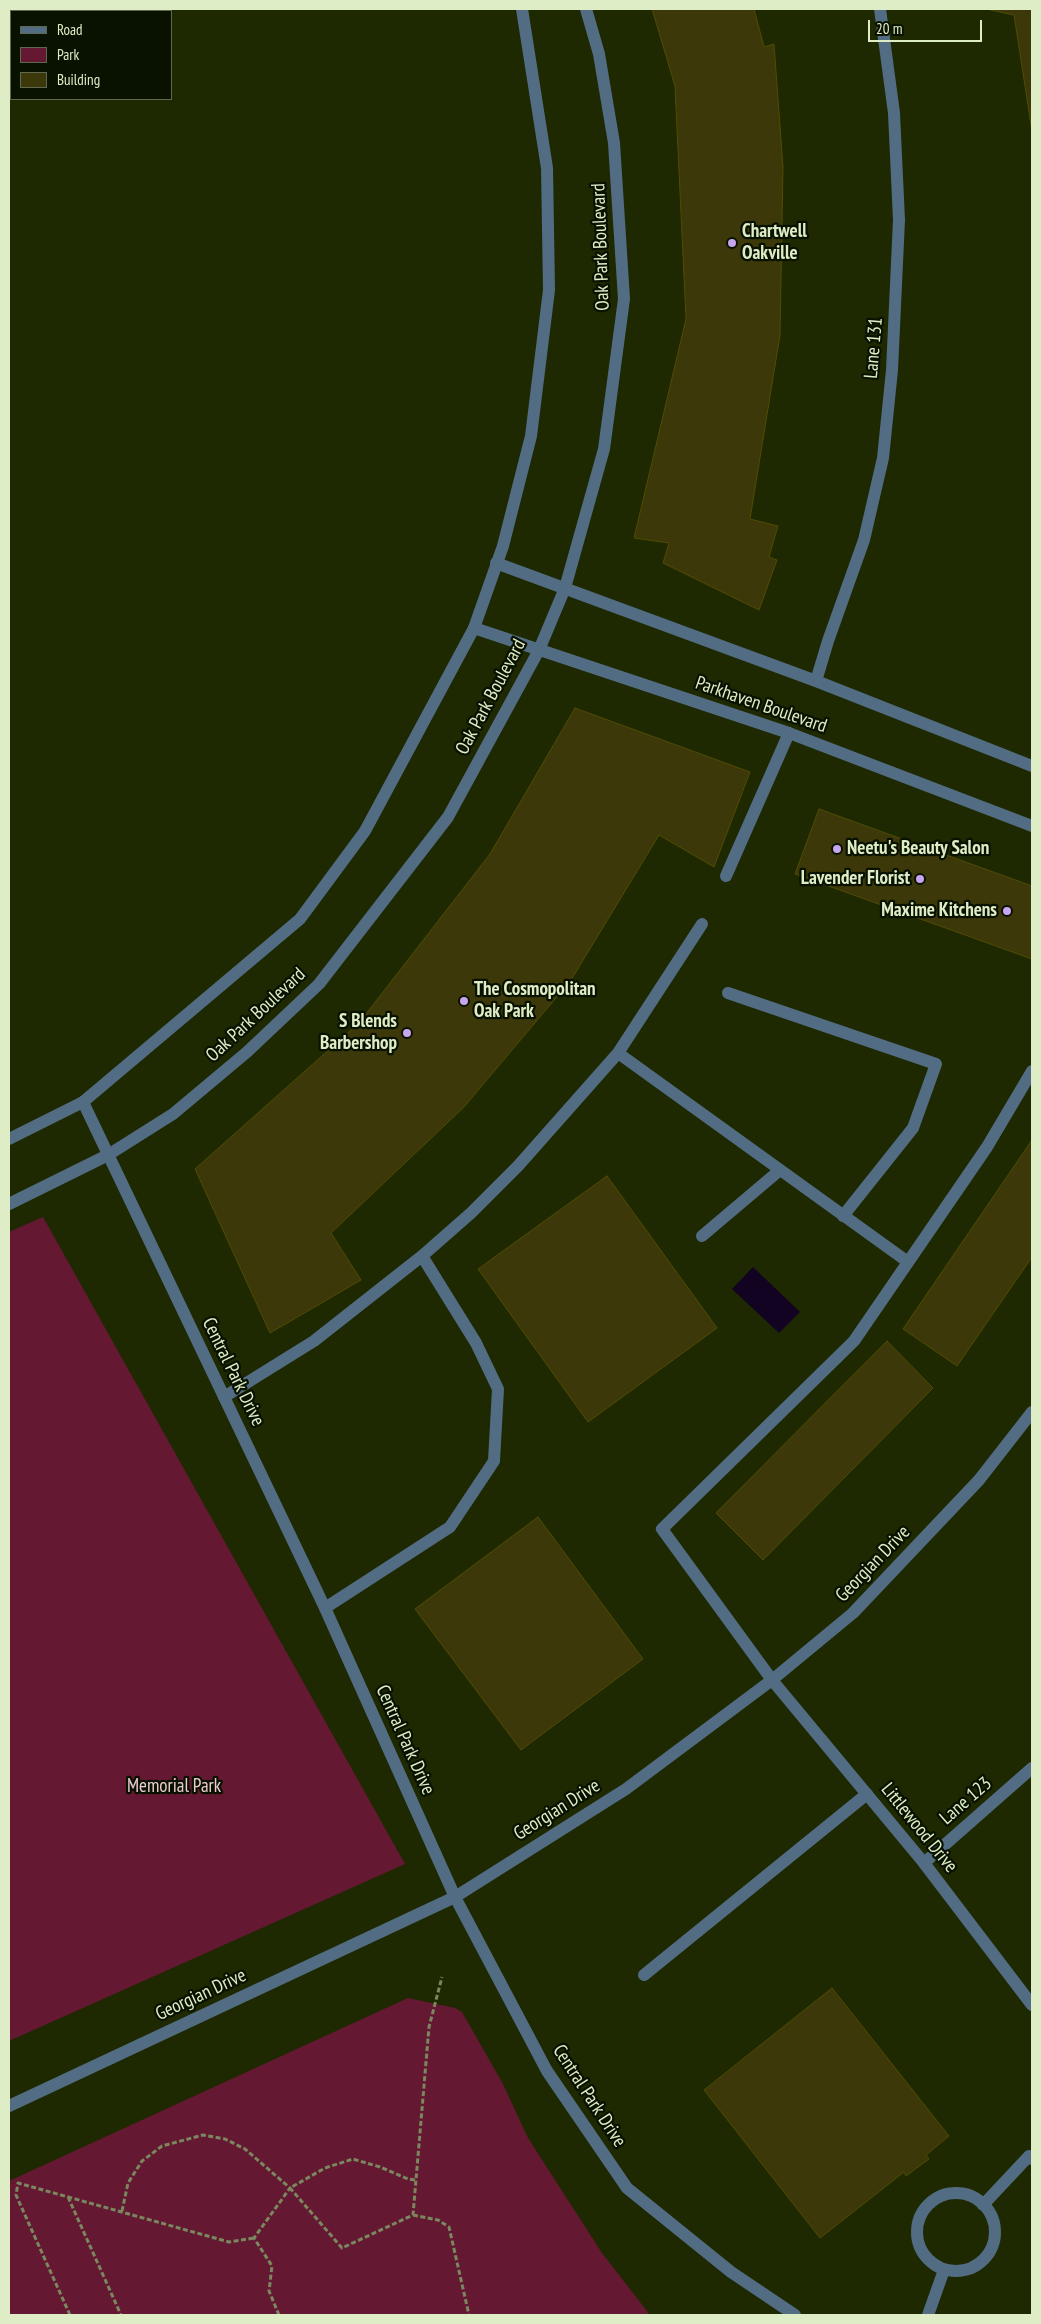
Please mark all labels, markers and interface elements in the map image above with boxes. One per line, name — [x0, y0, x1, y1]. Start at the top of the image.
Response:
legend — [10, 10, 172, 100]
scale bar — [871, 10, 985, 42]
text: 20 m — [876, 19, 902, 38]
text: Road — [57, 20, 83, 39]
text: Park — [57, 45, 79, 64]
text: Building — [57, 70, 100, 89]
street label: Oak Park Boulevard — [587, 183, 615, 311]
place label: Chartwell Oakville — [742, 221, 807, 265]
marker: Chartwell Oakville — [726, 237, 738, 249]
street label: Lane 131 — [860, 317, 888, 379]
street label: Oak Park Boulevard — [451, 635, 531, 759]
street label: Parkhaven Boulevard — [692, 672, 830, 738]
place label: Neetu's Beauty Salon — [847, 838, 989, 860]
marker: Neetu's Beauty Salon — [831, 843, 843, 855]
place label: Lavender Florist — [801, 868, 910, 890]
marker: Lavender Florist — [914, 873, 926, 885]
place label: Maxime Kitchens — [881, 900, 997, 922]
marker: Maxime Kitchens — [1001, 905, 1013, 917]
street label: Oak Park Boulevard — [202, 963, 310, 1067]
place label: The Cosmopolitan Oak Park — [474, 979, 596, 1023]
marker: The Cosmopolitan Oak Park — [458, 995, 470, 1007]
place label: S Blends Barbershop — [320, 1011, 397, 1055]
marker: S Blends Barbershop — [401, 1027, 413, 1039]
street label: Central Park Drive — [197, 1314, 269, 1430]
street label: Georgian Drive — [831, 1521, 915, 1607]
street label: Central Park Drive — [371, 1682, 439, 1798]
street label: Lane 123 — [935, 1772, 997, 1830]
street label: Georgian Drive — [510, 1775, 604, 1845]
park label: Memorial Park — [127, 1776, 221, 1798]
street label: Littlewood Drive — [876, 1779, 962, 1877]
street label: Georgian Drive — [152, 1964, 250, 2026]
street label: Central Park Drive — [547, 2040, 631, 2152]

